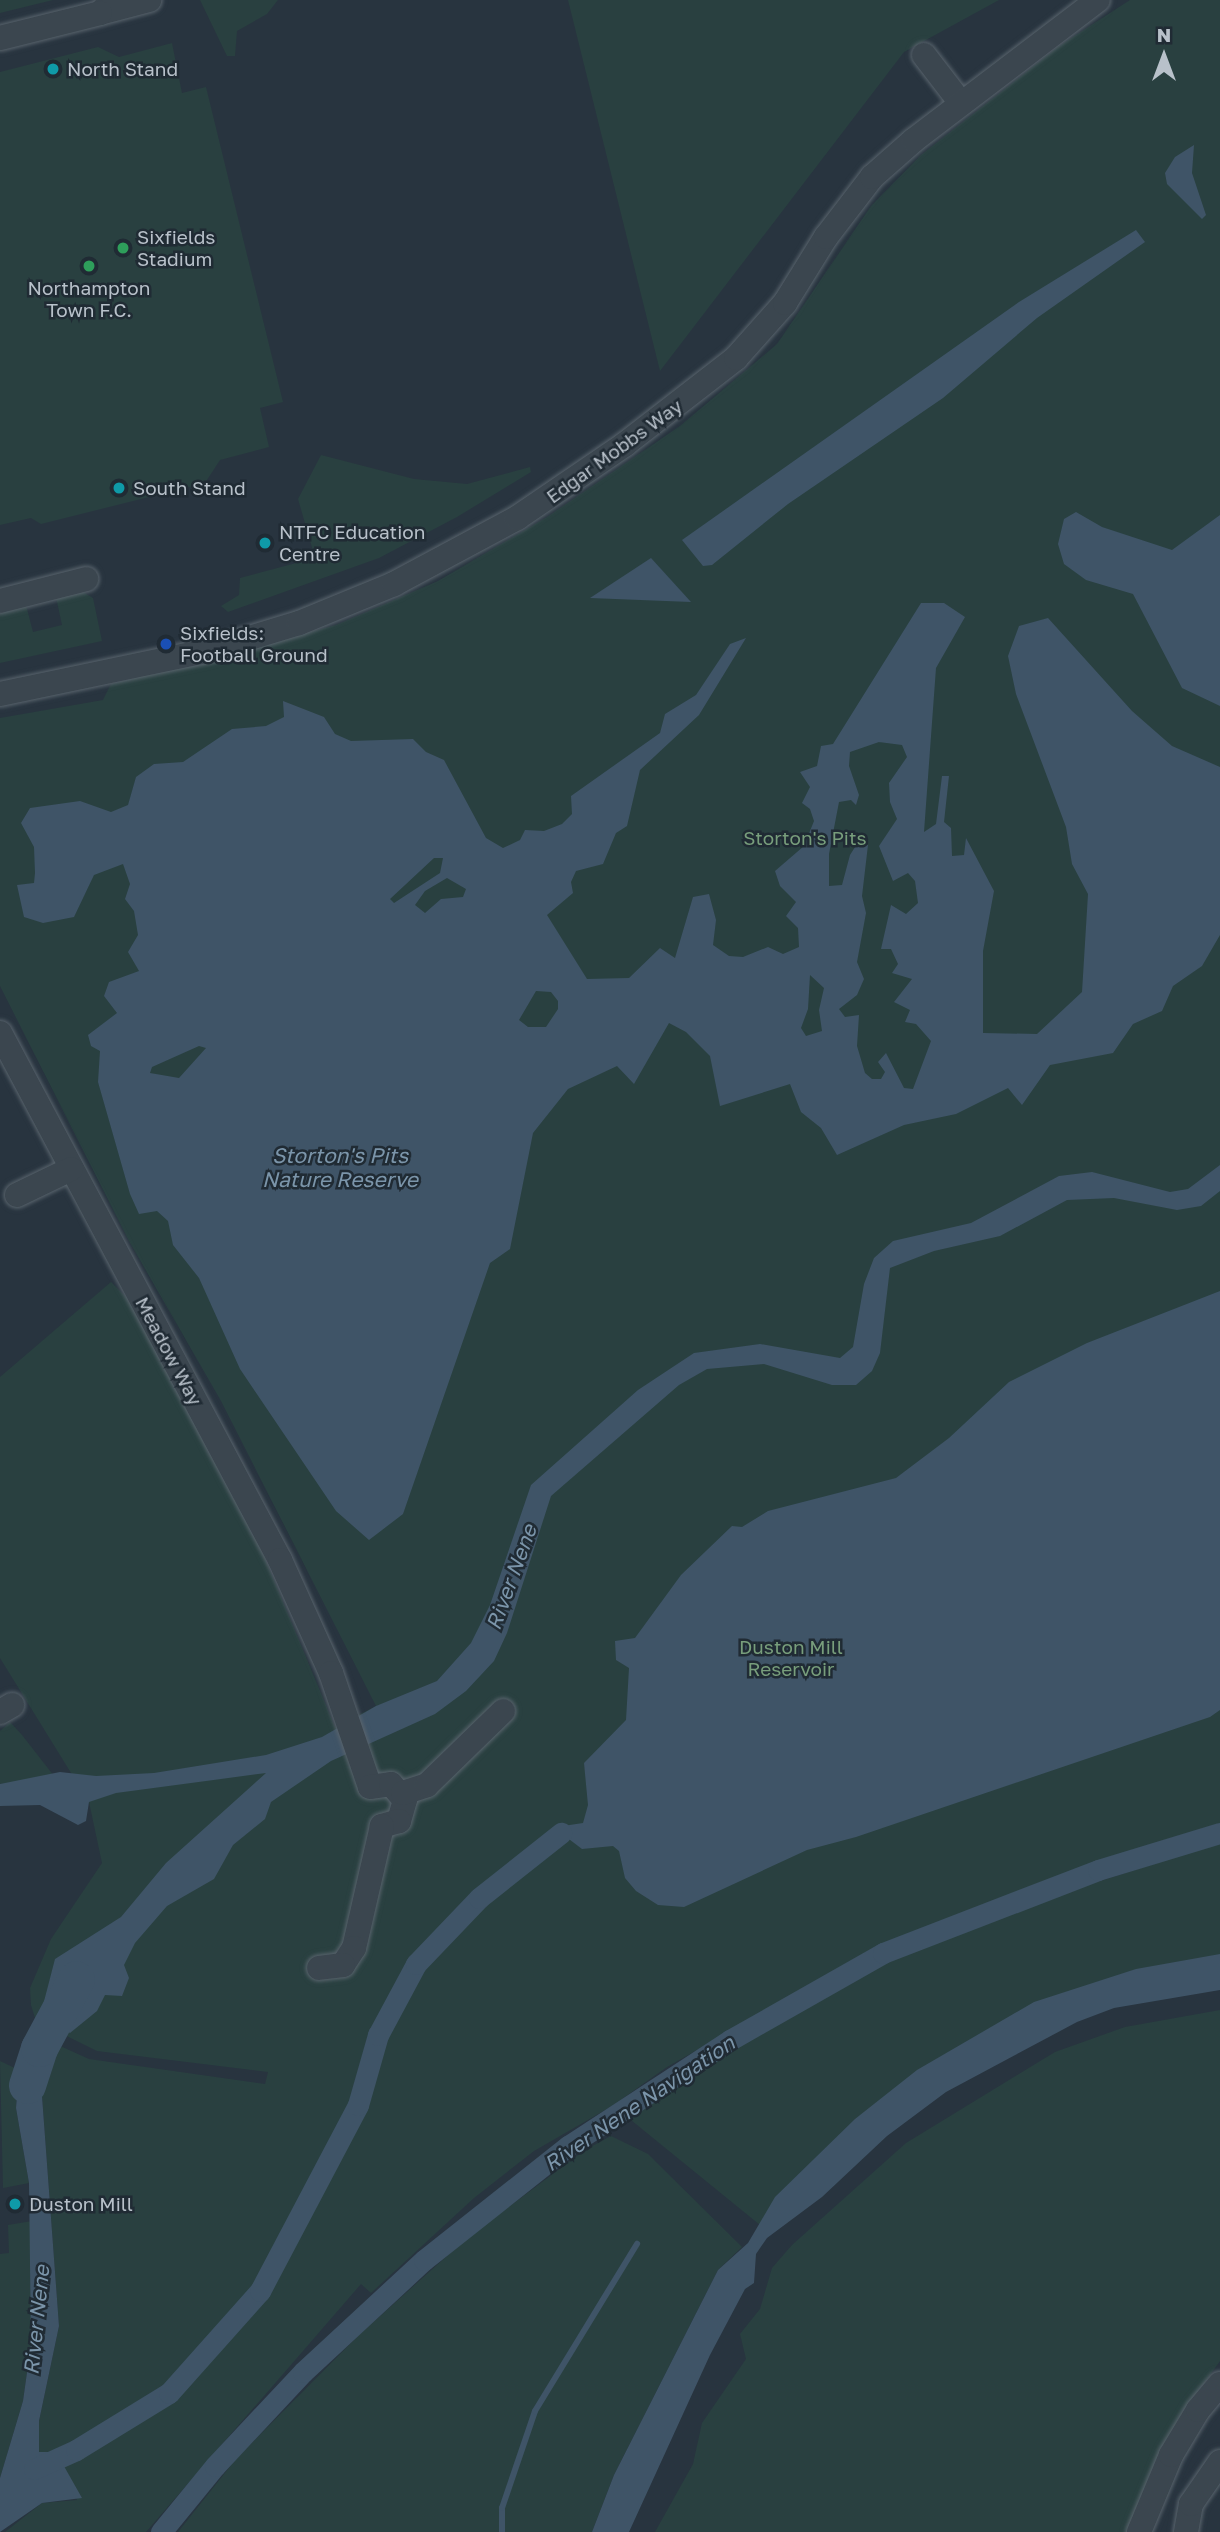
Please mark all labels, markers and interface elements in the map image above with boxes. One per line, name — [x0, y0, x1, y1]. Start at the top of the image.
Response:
north arrow — [1129, 21, 1199, 91]
text: N — [1157, 23, 1171, 46]
place label: North Stand — [67, 58, 178, 80]
marker: North Stand — [45, 61, 61, 77]
place label: Sixfields Stadium — [137, 226, 215, 270]
marker: Sixfields Stadium — [115, 240, 131, 256]
marker: Northampton Town F.C. — [81, 258, 97, 274]
place label: Northampton Town F.C. — [28, 277, 150, 321]
street label: Edgar Mobbs Way — [542, 394, 686, 508]
place label: South Stand — [133, 477, 246, 499]
marker: South Stand — [111, 480, 127, 496]
place label: NTFC Education Centre — [279, 521, 425, 565]
marker: NTFC Education Centre — [257, 535, 273, 551]
place label: Sixfields: Football Ground — [180, 622, 328, 666]
marker: Sixfields: Football Ground — [158, 636, 174, 652]
park label: Storton's Pits — [743, 827, 867, 849]
water label: Storton's Pits Nature Reserve — [262, 1142, 418, 1192]
street label: Meadow Way — [131, 1293, 207, 1409]
water label: River Nene — [480, 1521, 542, 1633]
park label: Duston Mill Reservoir — [739, 1636, 843, 1680]
water label: River Nene Navigation — [539, 2030, 739, 2176]
place label: Duston Mill — [29, 2193, 133, 2215]
marker: Duston Mill — [7, 2196, 23, 2212]
water label: River Nene — [18, 2264, 54, 2376]

